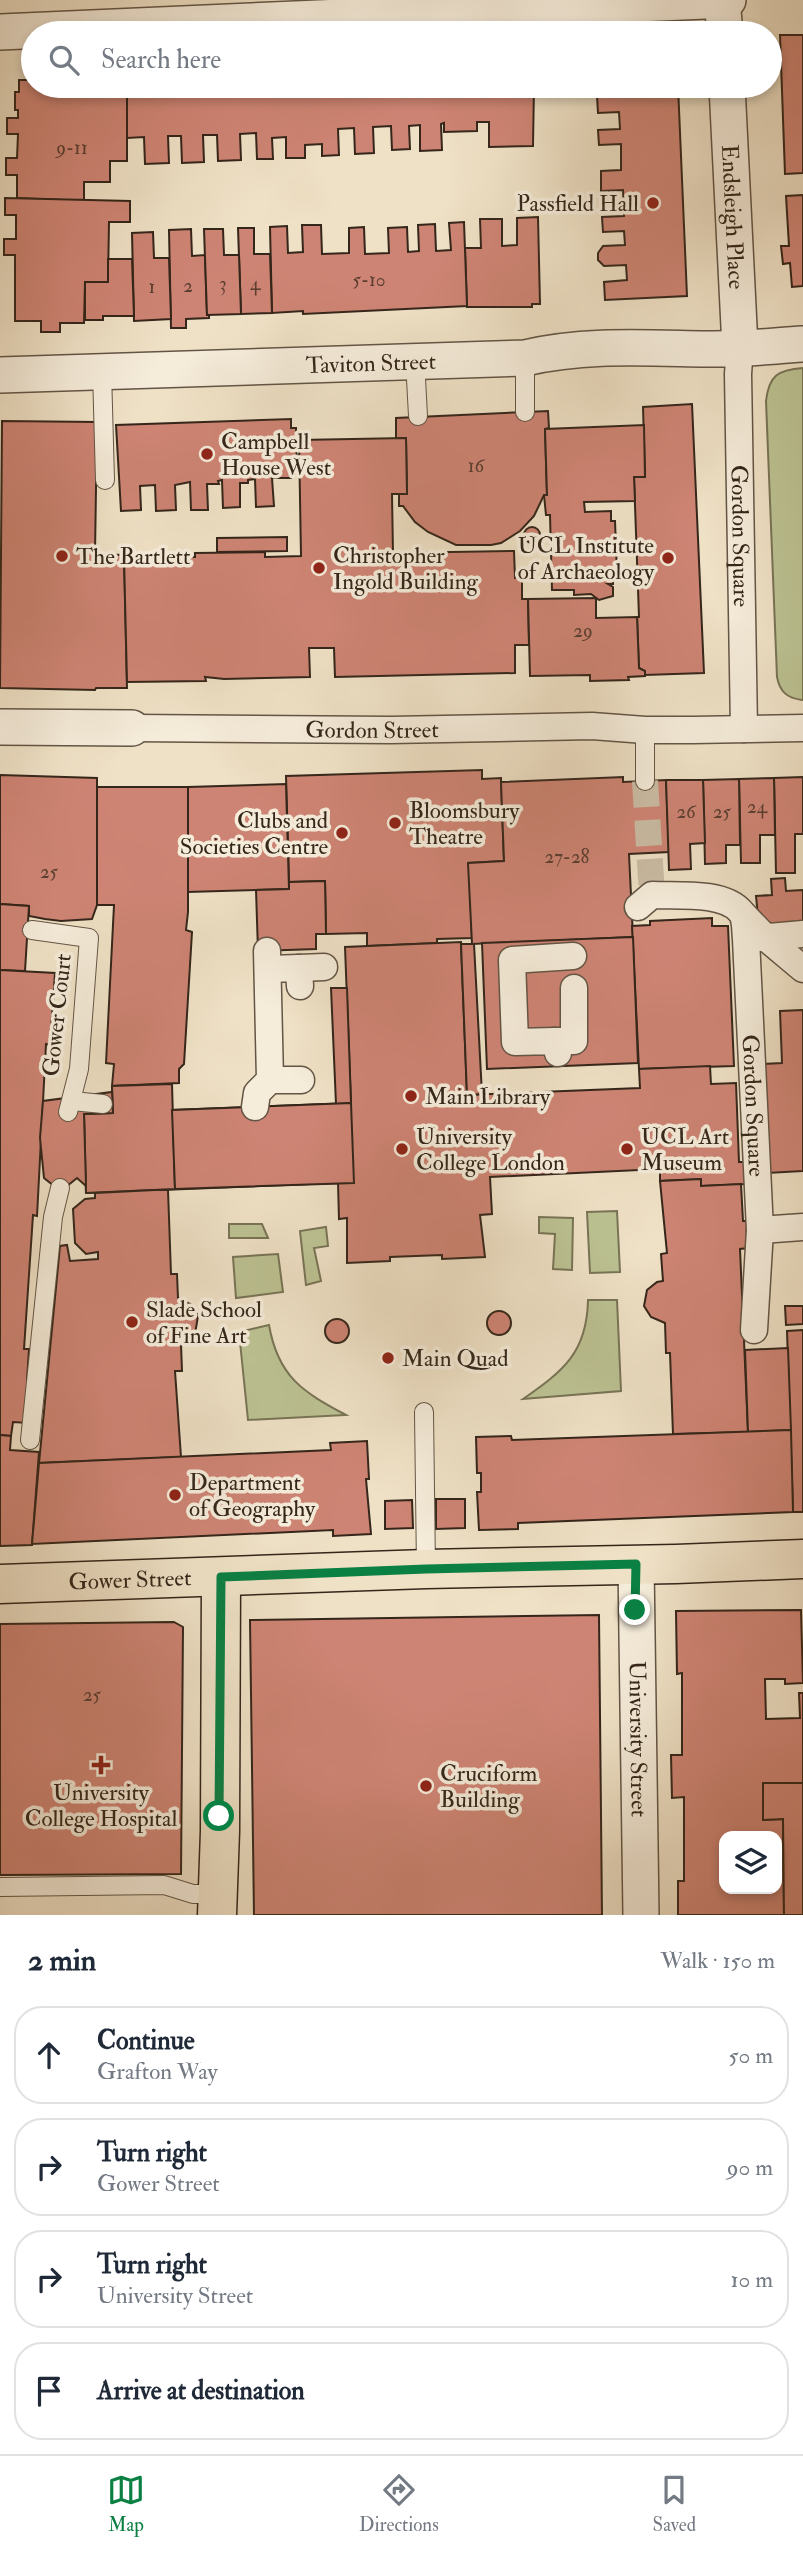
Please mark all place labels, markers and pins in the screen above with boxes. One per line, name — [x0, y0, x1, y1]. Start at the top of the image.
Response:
place label: Passfield Hall — [517, 189, 639, 218]
marker: Passfield Hall — [645, 195, 661, 211]
place label: Campbell House West — [221, 427, 331, 482]
marker: Campbell House West — [199, 446, 215, 462]
place label: UCL Institute of Archaeology — [518, 531, 655, 586]
place label: Christopher Ingold Building — [333, 541, 479, 596]
place label: The Bartlett — [76, 542, 190, 571]
marker: The Bartlett — [54, 548, 70, 564]
marker: UCL Institute of Archaeology — [660, 550, 676, 566]
marker: Christopher Ingold Building — [311, 560, 327, 576]
place label: Bloomsbury Theatre — [409, 796, 520, 851]
place label: Clubs and Societies Centre — [180, 806, 328, 861]
marker: Bloomsbury Theatre — [387, 815, 403, 831]
marker: Clubs and Societies Centre — [334, 825, 350, 841]
place label: Main Library — [425, 1082, 551, 1111]
marker: Main Library — [403, 1088, 419, 1104]
place label: University College London — [416, 1122, 565, 1177]
place label: UCL Art Museum — [641, 1122, 729, 1177]
marker: University College London — [394, 1141, 410, 1157]
marker: UCL Art Museum — [619, 1141, 635, 1157]
place label: Slade School of Fine Art — [146, 1295, 262, 1350]
marker: Slade School of Fine Art — [124, 1314, 140, 1330]
place label: Main Quad — [402, 1344, 508, 1373]
marker: Main Quad — [380, 1350, 396, 1366]
place label: Department of Geography — [189, 1468, 316, 1524]
marker: Department of Geography — [167, 1487, 183, 1503]
marker: University College Hospital — [91, 1755, 111, 1775]
place label: Cruciform Building — [440, 1759, 537, 1814]
place label: University College Hospital — [25, 1778, 177, 1834]
marker: Cruciform Building — [418, 1778, 434, 1794]

